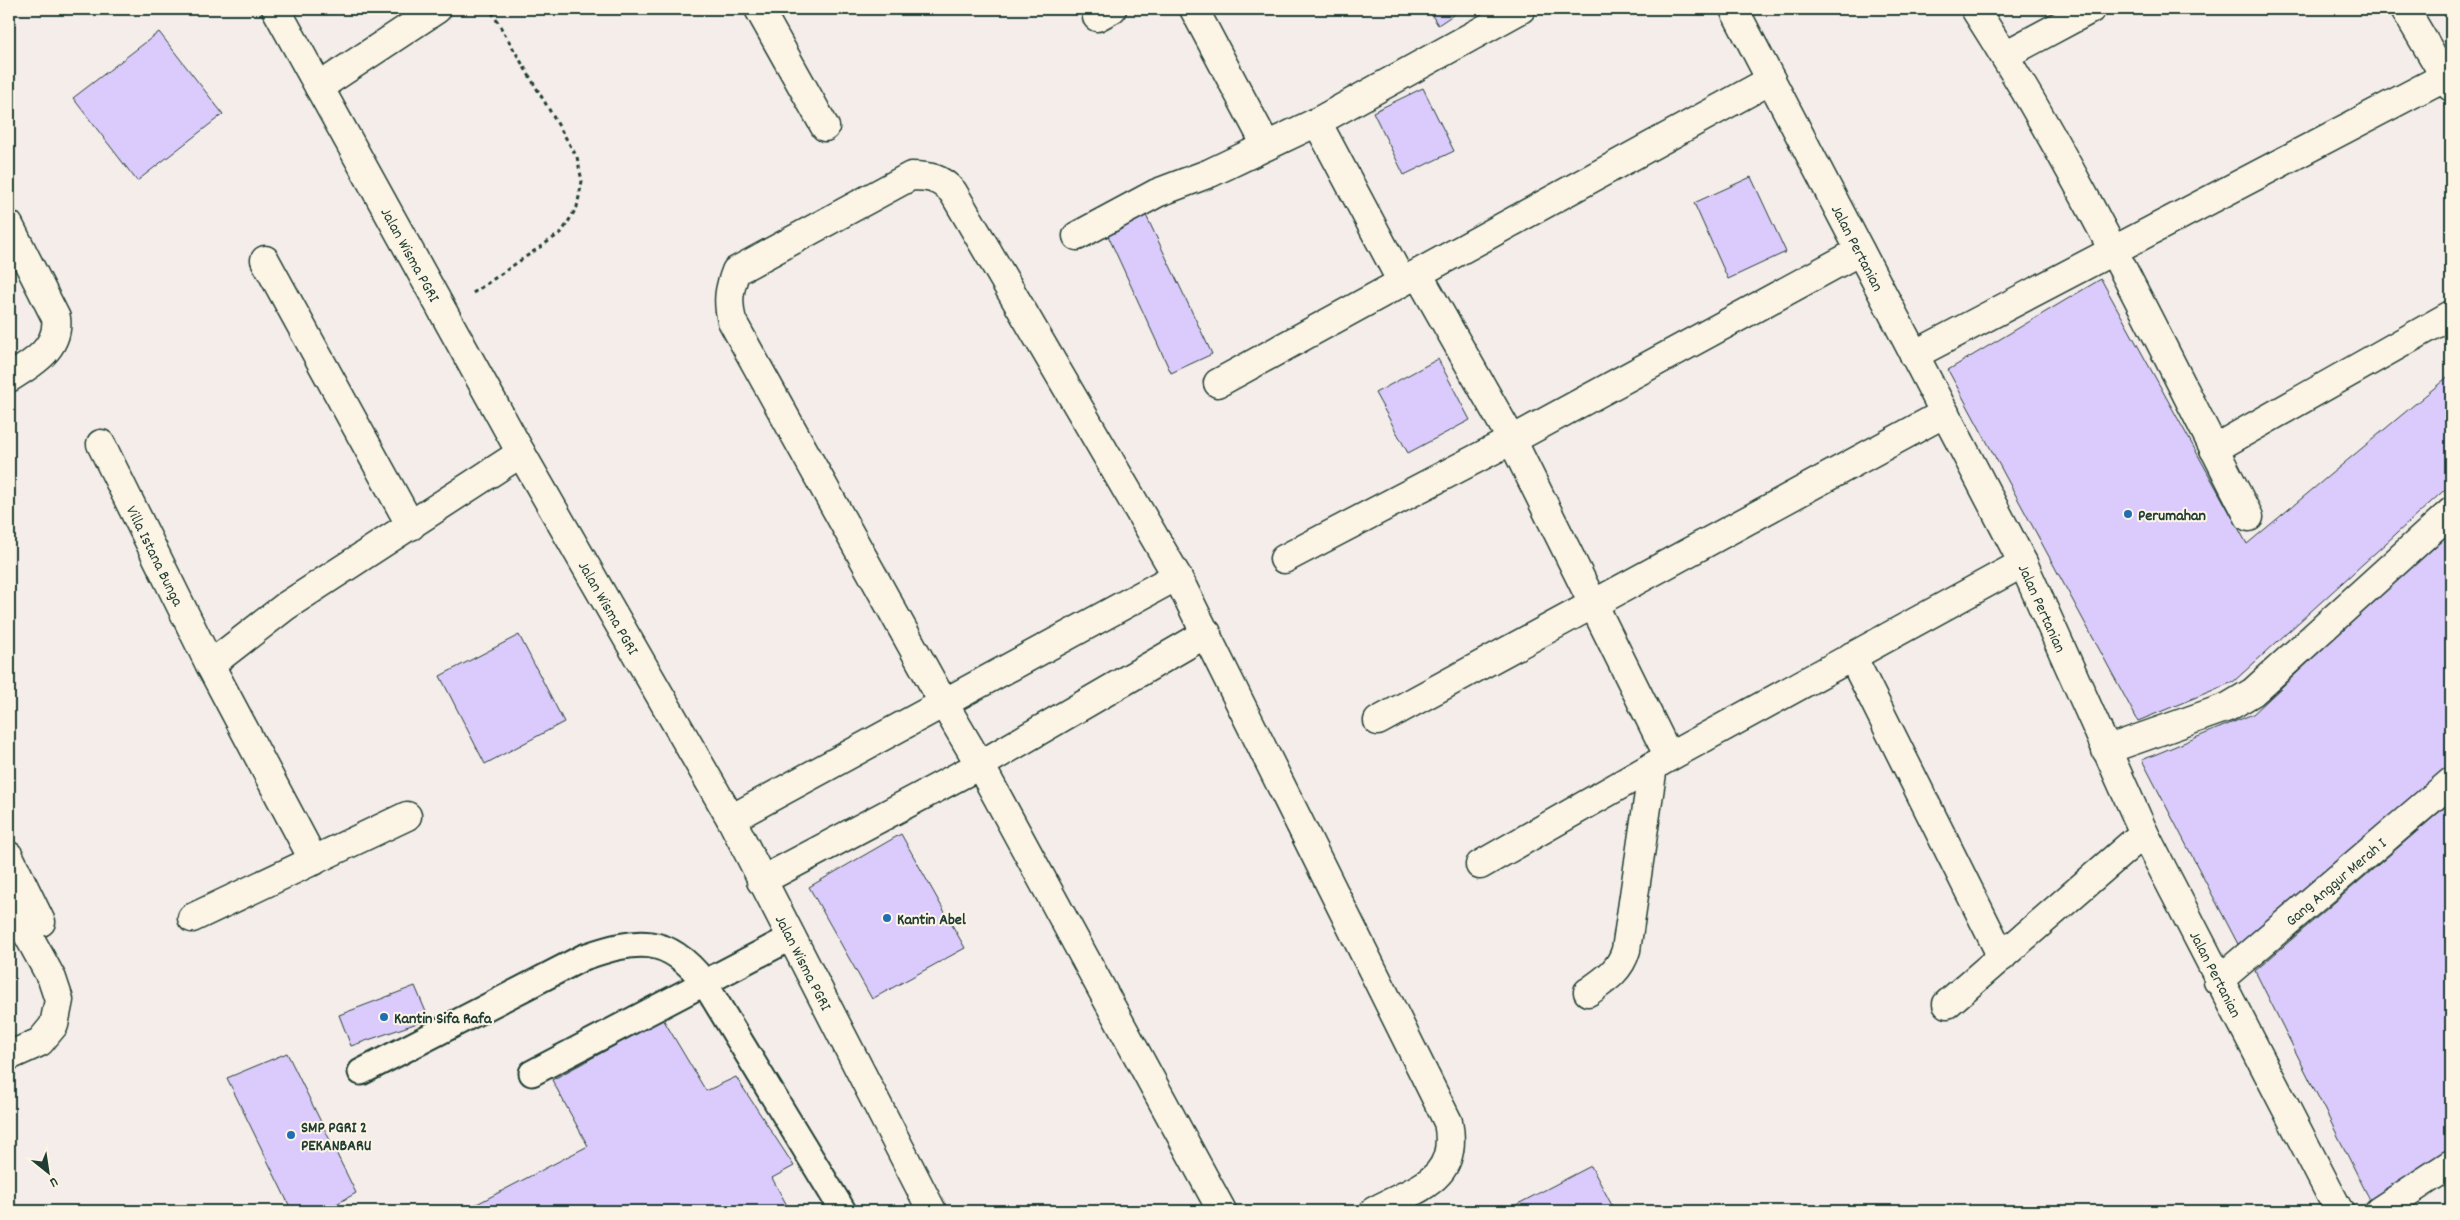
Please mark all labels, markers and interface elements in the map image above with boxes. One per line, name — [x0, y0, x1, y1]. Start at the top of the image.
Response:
street label: Jalan Pertanian — [1824, 201, 1888, 296]
street label: Jalan Wisma PGRI — [374, 204, 445, 307]
street label: Villa Istana Bunga — [119, 502, 188, 611]
place label: Perumahan — [2138, 505, 2206, 528]
marker: Perumahan — [2122, 508, 2134, 520]
street label: Jalan Wisma PGRI — [571, 557, 643, 660]
street label: Jalan Pertanian — [2011, 561, 2071, 657]
street label: Gang Anggur Merah I — [2281, 833, 2392, 933]
place label: Kantin Abel — [897, 909, 966, 932]
street label: Jalan Wisma PGRI — [768, 911, 836, 1015]
marker: Kantin Abel — [881, 912, 893, 924]
street label: Jalan Pertanian — [2182, 927, 2246, 1022]
place label: Kantin Sifa Rafa — [394, 1008, 493, 1031]
marker: Kantin Sifa Rafa — [378, 1011, 390, 1023]
place label: SMP PGRI 2 PEKANBARU — [301, 1117, 372, 1158]
marker: SMP PGRI 2 PEKANBARU — [285, 1129, 297, 1141]
north arrow — [22, 1148, 72, 1198]
text: U — [45, 1171, 61, 1192]

